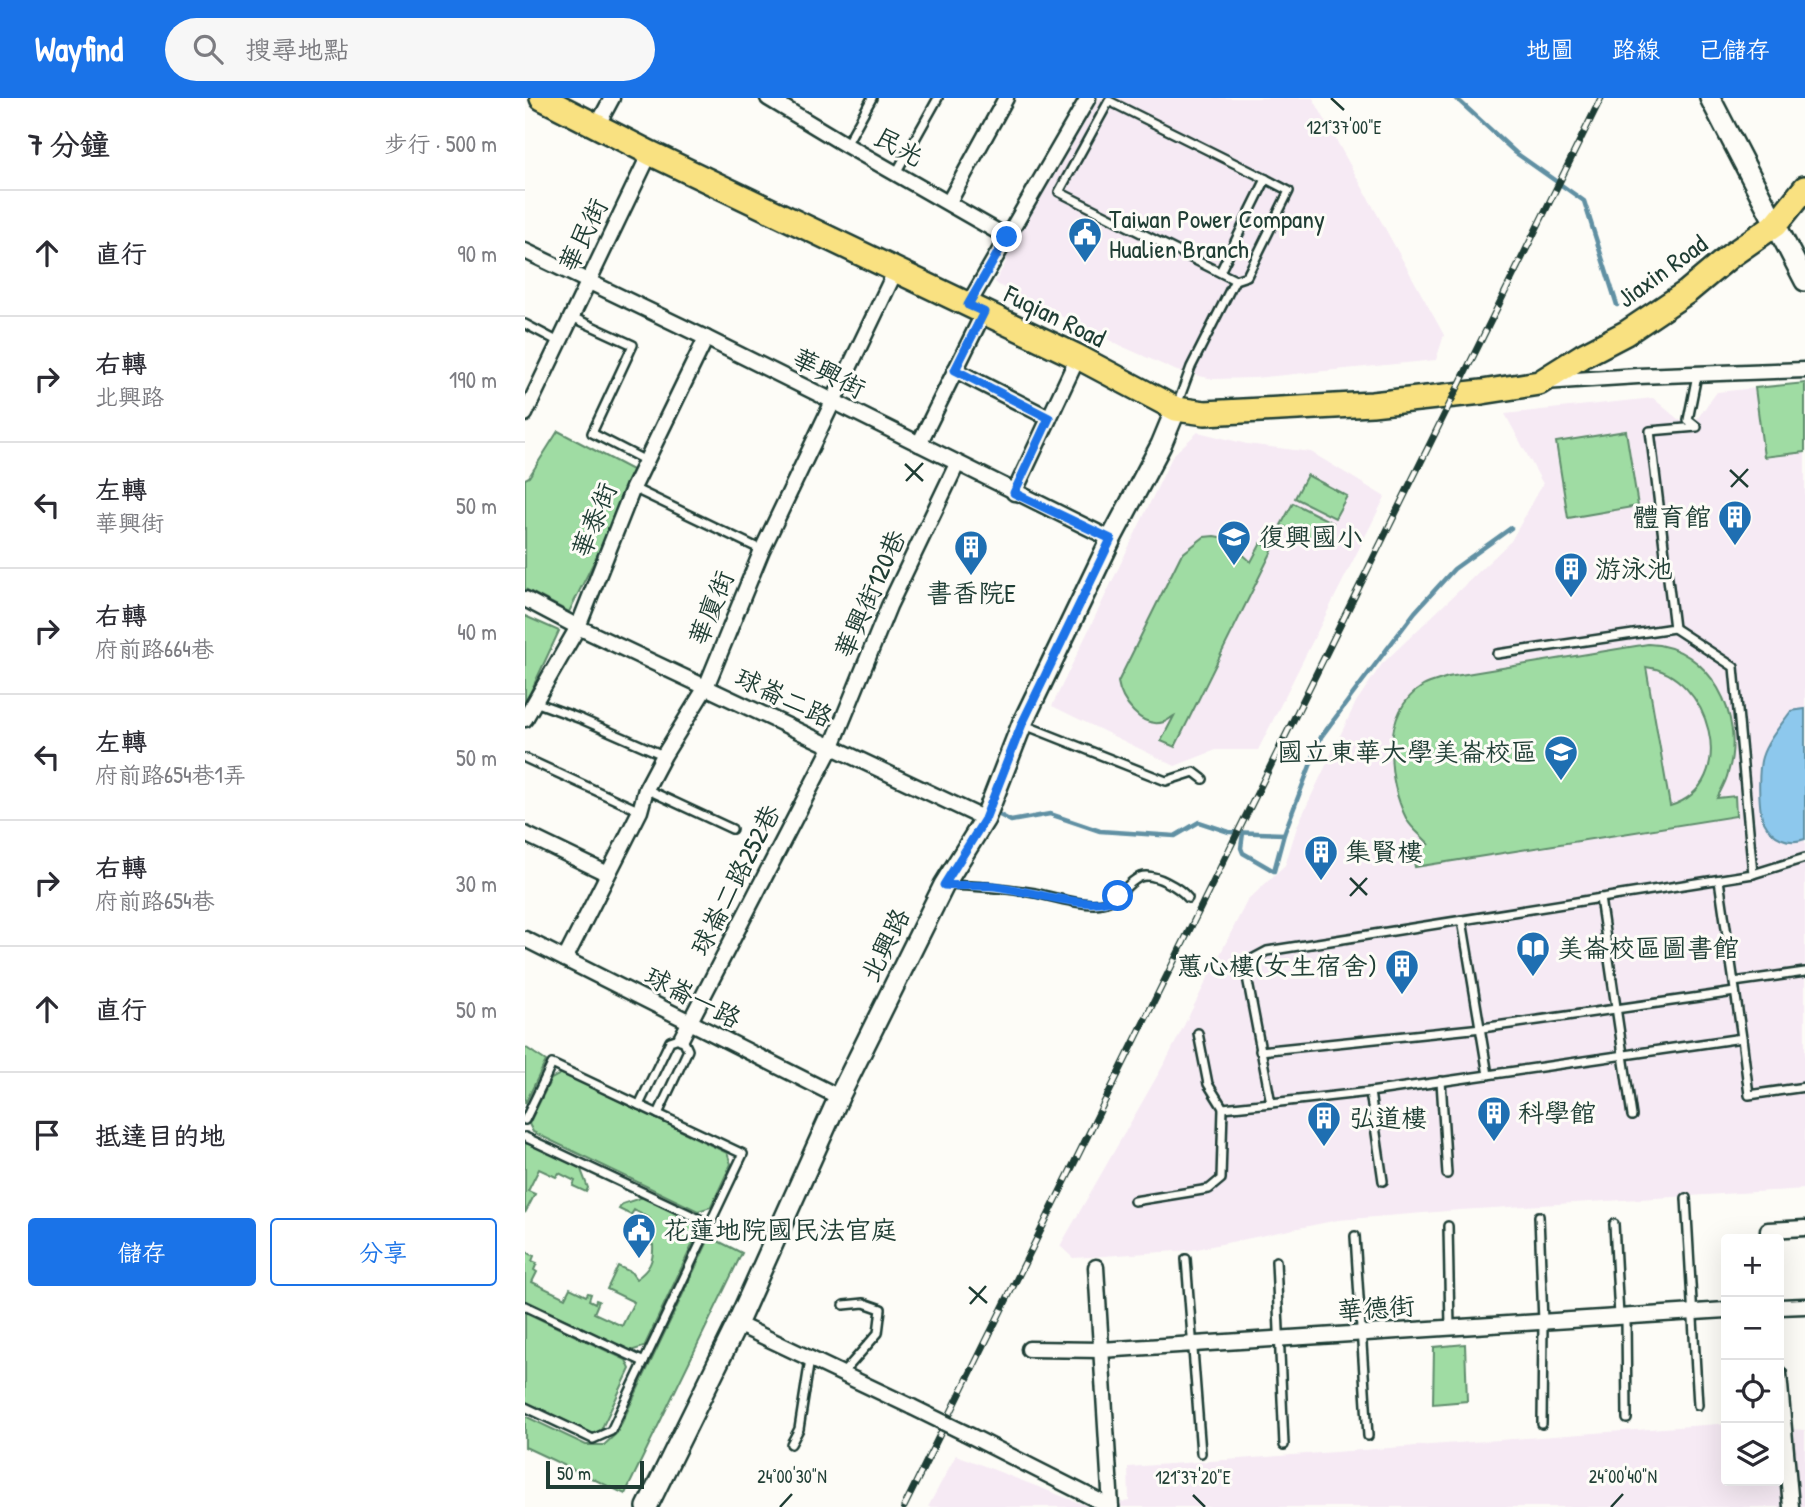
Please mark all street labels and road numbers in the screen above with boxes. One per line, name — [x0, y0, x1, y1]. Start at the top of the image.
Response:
street label: 民光 — [868, 119, 930, 174]
street label: 華民街 — [550, 192, 615, 278]
street label: Jiaxin Road — [1610, 226, 1714, 315]
street label: Fuqian Road — [998, 276, 1112, 355]
street label: 華興街 — [787, 339, 872, 406]
street label: 華泰街 — [563, 477, 624, 563]
street label: 華興街120巷 — [826, 524, 913, 664]
street label: 華廈街 — [680, 565, 741, 651]
street label: 球崙二路 — [730, 659, 839, 734]
street label: 球崙二路252巷 — [681, 798, 788, 961]
street label: 北興路 — [852, 902, 917, 988]
street label: 球崙一路 — [639, 957, 748, 1036]
street label: 華德街 — [1336, 1287, 1416, 1328]

